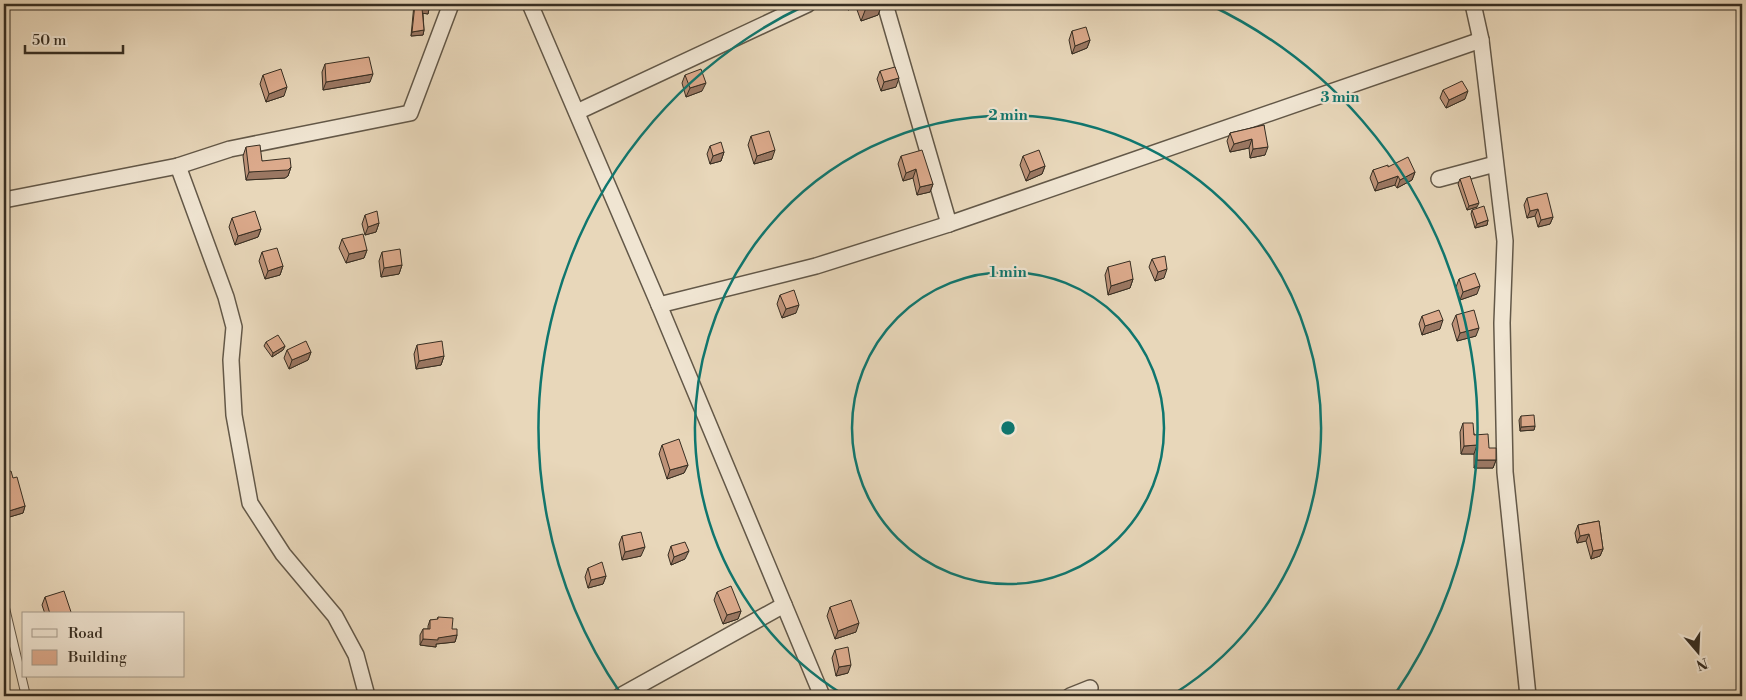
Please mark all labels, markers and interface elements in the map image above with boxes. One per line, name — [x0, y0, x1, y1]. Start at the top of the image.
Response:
scale bar — [25, 22, 122, 54]
text: 50 m — [32, 31, 66, 50]
text: 3 min — [1320, 88, 1360, 107]
text: 2 min — [988, 106, 1028, 125]
text: 1 min — [989, 263, 1027, 282]
centre of rings — [999, 419, 1017, 437]
legend — [22, 612, 185, 678]
text: Road — [68, 624, 103, 643]
north arrow — [1674, 628, 1724, 678]
text: Building — [67, 648, 127, 667]
text: N — [1694, 653, 1710, 674]

